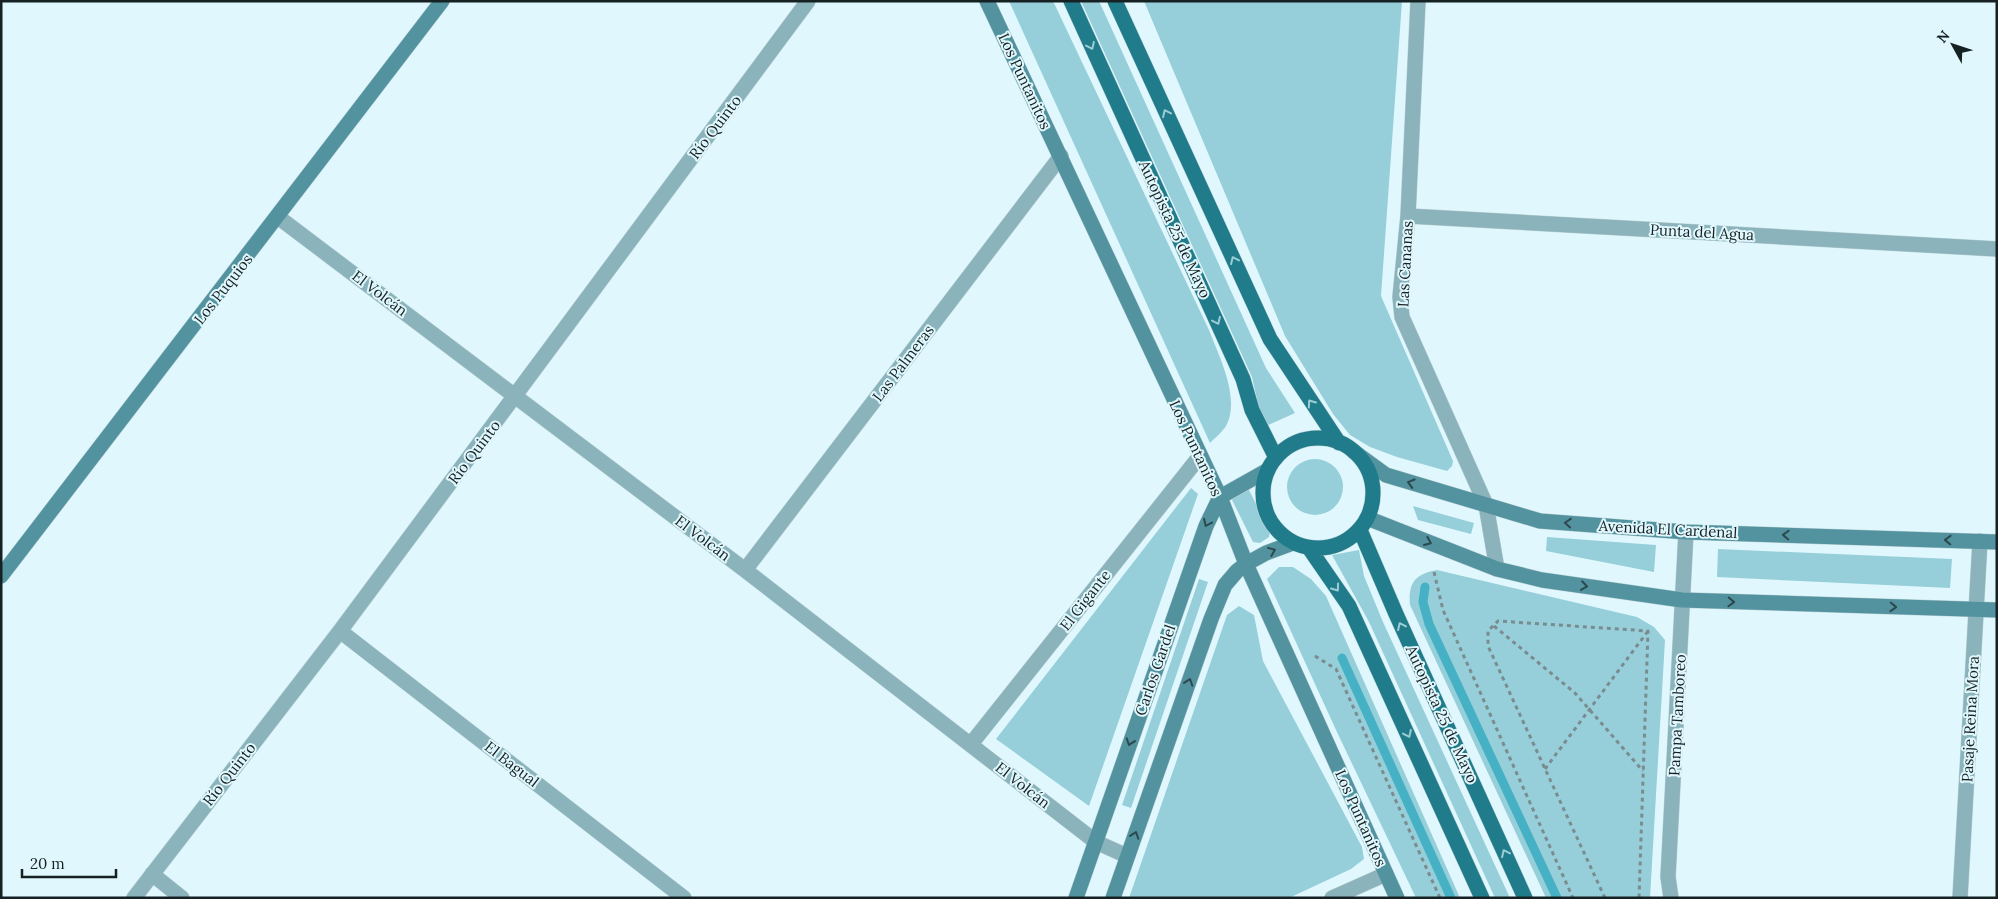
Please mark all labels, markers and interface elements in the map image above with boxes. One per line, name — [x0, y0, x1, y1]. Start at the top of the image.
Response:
north arrow — [1928, 20, 1978, 70]
text: N — [1933, 27, 1954, 47]
street label: Los Puntanitos — [994, 30, 1056, 132]
one-way arrow — [1085, 41, 1096, 50]
street label: Río Quinto — [685, 91, 745, 163]
one-way arrow — [1162, 109, 1173, 118]
street label: Autopista 25 de Mayo — [1134, 156, 1215, 301]
street label: Las Cananas — [1393, 220, 1417, 308]
street label: Punta del Agua — [1650, 220, 1755, 244]
street label: Los Puquios — [190, 250, 256, 328]
one-way arrow — [1230, 257, 1240, 266]
street label: El Volcán — [349, 266, 411, 320]
one-way arrow — [1211, 316, 1221, 325]
street label: Las Palmeras — [868, 321, 938, 405]
street label: Los Puntanitos — [1165, 397, 1227, 499]
one-way arrow — [1308, 399, 1317, 409]
street label: Río Quinto — [444, 416, 504, 488]
one-way arrow — [1408, 478, 1416, 488]
street label: El Volcán — [672, 511, 734, 565]
street label: Avenida El Cardenal — [1597, 516, 1738, 542]
one-way arrow — [1203, 518, 1214, 527]
one-way arrow — [1564, 518, 1572, 529]
one-way arrow — [1781, 530, 1789, 540]
one-way arrow — [1944, 535, 1952, 545]
one-way arrow — [1423, 536, 1432, 547]
one-way arrow — [1267, 547, 1276, 557]
street label: El Gigante — [1055, 566, 1115, 634]
one-way arrow — [1580, 580, 1588, 591]
one-way arrow — [1330, 583, 1340, 592]
one-way arrow — [1728, 597, 1735, 607]
one-way arrow — [1890, 601, 1898, 612]
street label: Carlos Gardel — [1131, 622, 1179, 718]
one-way arrow — [1397, 622, 1408, 631]
street label: Autopista 25 de Mayo — [1401, 641, 1482, 786]
street label: Pampa Tamboreo — [1664, 653, 1690, 776]
street label: Pasaje Reina Mora — [1957, 655, 1983, 783]
one-way arrow — [1183, 678, 1193, 687]
one-way arrow — [1401, 729, 1412, 738]
street label: El Bagual — [481, 737, 543, 791]
one-way arrow — [1126, 737, 1136, 746]
street label: Río Quinto — [198, 738, 260, 809]
street label: El Volcán — [992, 758, 1054, 812]
street label: Los Puntanitos — [1331, 767, 1391, 869]
one-way arrow — [1129, 831, 1139, 840]
scale bar — [22, 846, 116, 878]
one-way arrow — [1501, 849, 1512, 858]
text: 20 m — [30, 854, 65, 873]

